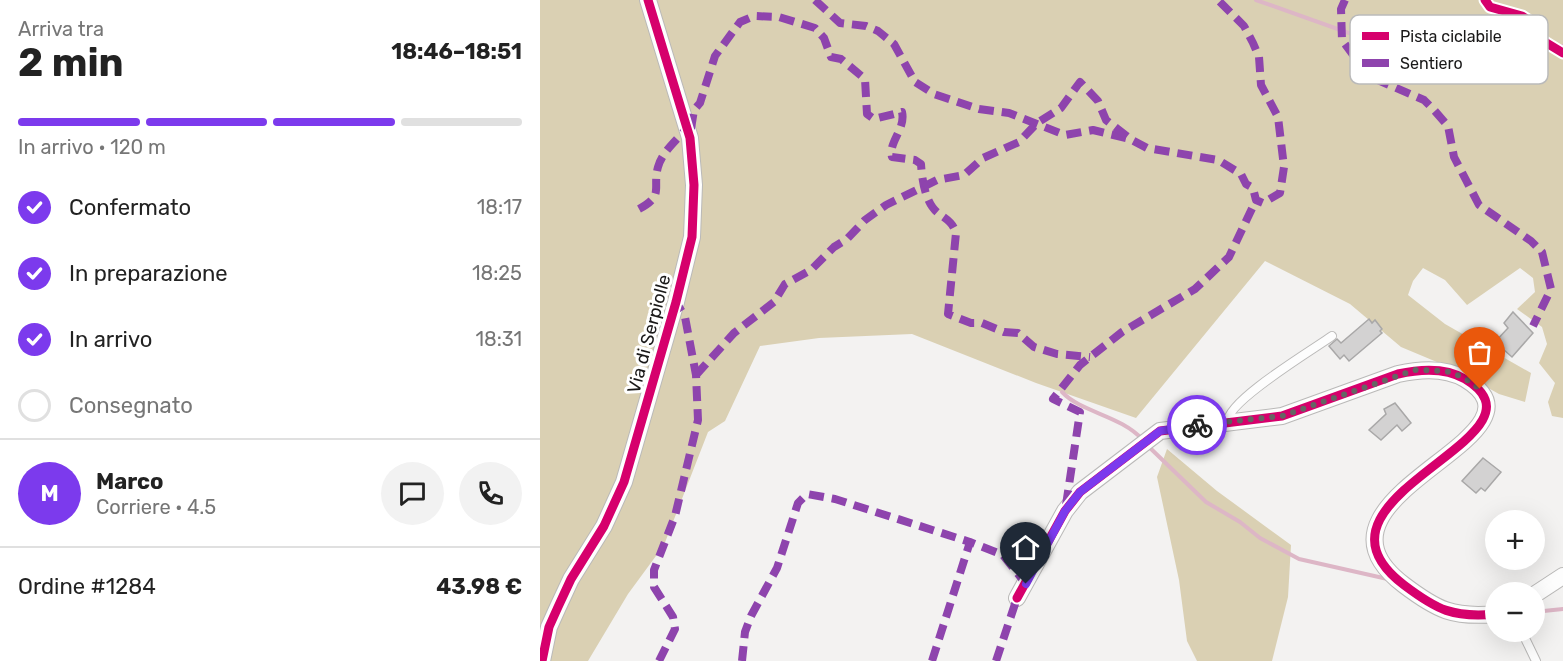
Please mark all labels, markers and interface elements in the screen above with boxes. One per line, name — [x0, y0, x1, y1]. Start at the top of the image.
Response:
legend — [1350, 15, 1548, 84]
text: Arriva tra — [18, 17, 104, 41]
text: Pista ciclabile — [1400, 27, 1502, 46]
text: 18:46–18:51 — [391, 38, 522, 65]
text: 2 min — [18, 40, 124, 86]
text: Sentiero — [1400, 54, 1463, 73]
text: In arrivo · 120 m — [18, 135, 166, 159]
icon: check — [18, 191, 51, 224]
text: Confermato — [69, 194, 191, 221]
text: 18:17 — [477, 195, 522, 219]
icon: check — [18, 257, 51, 290]
text: In preparazione — [69, 260, 228, 287]
text: 18:25 — [472, 261, 522, 285]
street label: Via di Serpiolle — [623, 272, 675, 396]
icon: check — [18, 323, 51, 356]
text: In arrivo — [69, 326, 152, 353]
text: 18:31 — [475, 327, 522, 351]
pin — [1454, 327, 1505, 389]
icon: bag — [1463, 336, 1496, 369]
text: Consegnato — [69, 392, 193, 419]
courier — [1167, 395, 1227, 455]
icon: bike — [1181, 409, 1214, 442]
button: chat — [381, 462, 444, 525]
button: phone — [459, 462, 522, 525]
text: Marco — [96, 468, 164, 495]
text: M — [40, 480, 59, 507]
text: Corriere · 4.5 — [96, 495, 216, 519]
map controls — [1485, 510, 1545, 642]
button: + — [1485, 510, 1545, 570]
pin — [1000, 522, 1051, 584]
icon: home — [1009, 531, 1042, 564]
text: Ordine #1284 — [18, 573, 156, 600]
text: 43.98 € — [436, 573, 522, 600]
button: − — [1485, 582, 1545, 642]

